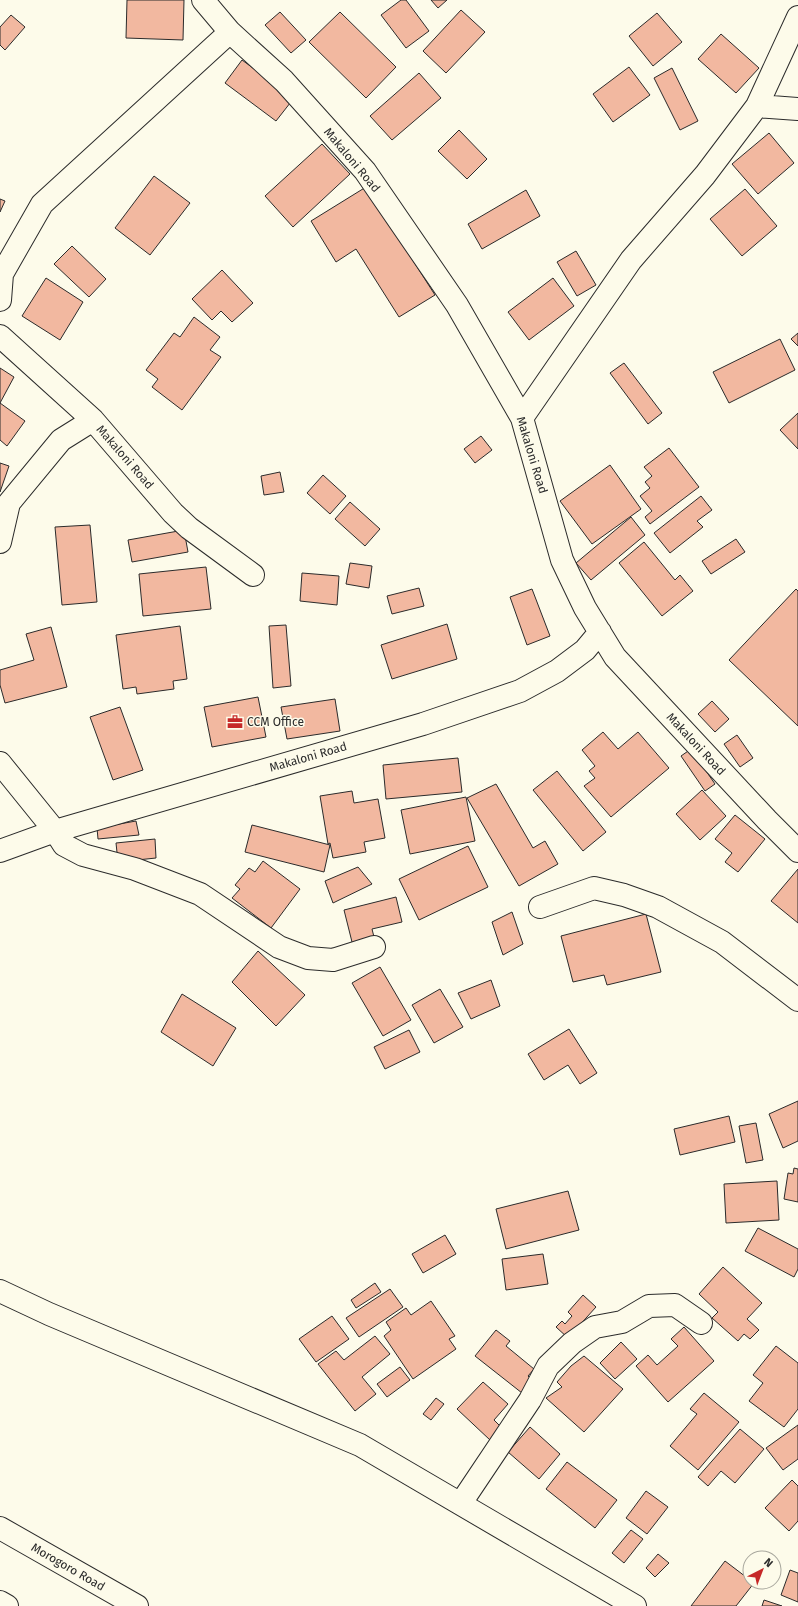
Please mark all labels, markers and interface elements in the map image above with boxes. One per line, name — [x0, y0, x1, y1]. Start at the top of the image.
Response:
street label: Makaloni Road — [321, 125, 383, 195]
street label: Makaloni Road — [514, 415, 550, 495]
street label: Makaloni Road — [93, 422, 157, 492]
street label: Makaloni Road — [664, 710, 728, 778]
office icon: CCM Office — [226, 713, 244, 731]
place label: CCM Office — [247, 715, 304, 729]
street label: Makaloni Road — [268, 739, 348, 775]
street label: Morogoro Road — [29, 1540, 107, 1594]
north arrow — [742, 1550, 782, 1590]
text: N — [761, 1556, 775, 1570]

